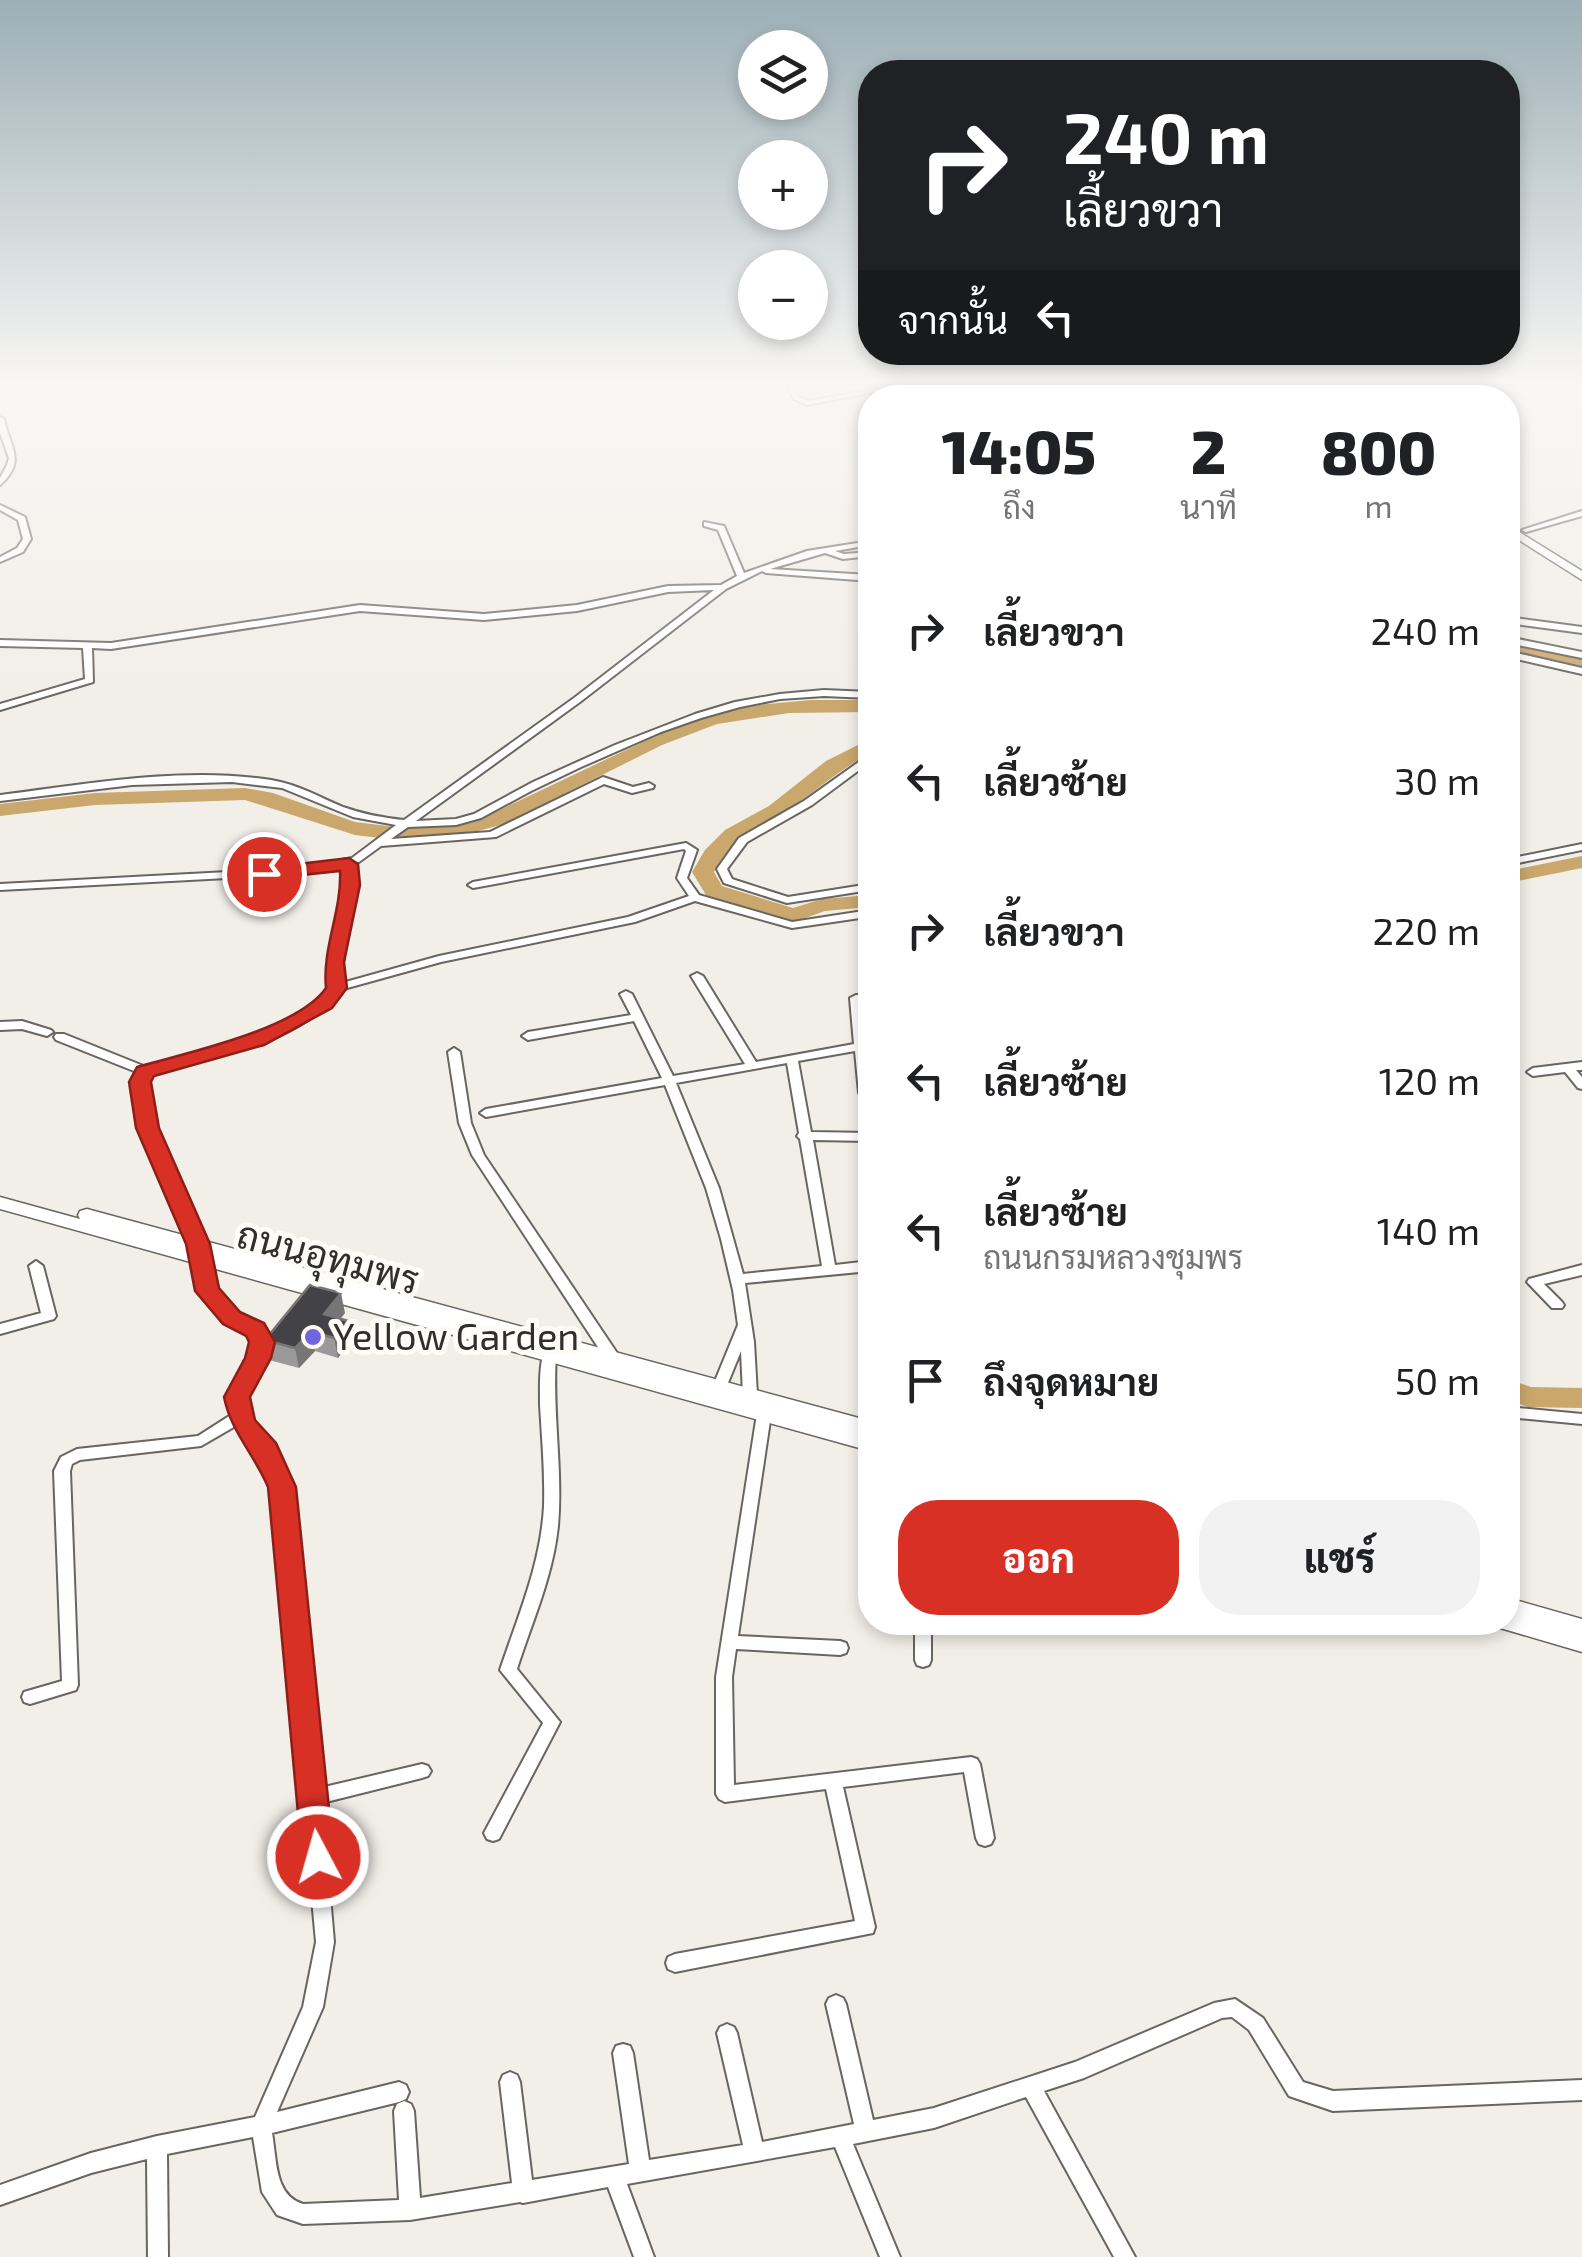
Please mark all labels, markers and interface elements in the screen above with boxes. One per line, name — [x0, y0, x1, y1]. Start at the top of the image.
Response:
map controls — [738, 30, 828, 340]
button: layers — [738, 30, 828, 120]
text: 240 m — [1063, 94, 1269, 178]
icon: right — [898, 100, 1028, 230]
button: + — [738, 140, 828, 230]
text: เลี้ยวขวา — [1063, 182, 1223, 236]
button: − — [738, 250, 828, 340]
icon: left — [1028, 290, 1083, 345]
text: จากนั้น — [898, 296, 1008, 342]
text: 14:05 — [942, 414, 1096, 486]
text: 2 — [1191, 414, 1226, 486]
text: 800 — [1321, 415, 1436, 487]
text: m — [1364, 486, 1392, 524]
text: ถึง — [1002, 487, 1036, 525]
text: นาที — [1180, 487, 1237, 525]
icon: right — [898, 603, 953, 658]
text: 240 m — [1371, 607, 1480, 653]
text: เลี้ยวขวา — [983, 608, 1125, 654]
icon: left — [898, 753, 953, 808]
text: 30 m — [1394, 757, 1480, 803]
text: เลี้ยวซ้าย — [983, 758, 1128, 804]
pin — [222, 832, 307, 917]
icon: arrive — [237, 847, 292, 902]
icon: right — [898, 903, 953, 958]
text: 220 m — [1373, 907, 1480, 953]
text: เลี้ยวขวา — [983, 908, 1125, 954]
icon: left — [898, 1053, 953, 1108]
text: 120 m — [1379, 1057, 1480, 1103]
text: เลี้ยวซ้าย — [983, 1058, 1128, 1104]
text: เลี้ยวซ้าย — [983, 1188, 1128, 1234]
icon: left — [898, 1203, 953, 1258]
text: 140 m — [1377, 1207, 1480, 1253]
street label: ถนนอุทุมพร — [231, 1210, 425, 1306]
text: ถนนกรมหลวงชุมพร — [983, 1237, 1243, 1275]
place label: Yellow Garden — [333, 1312, 579, 1358]
marker: Yellow Garden — [302, 1326, 324, 1348]
icon: arrive — [898, 1353, 953, 1408]
text: 50 m — [1395, 1357, 1480, 1403]
text: ถึงจุดหมาย — [983, 1358, 1159, 1404]
button: ออก — [898, 1500, 1179, 1615]
button: แชร์ — [1199, 1500, 1480, 1615]
position arrow — [266, 1805, 370, 1909]

